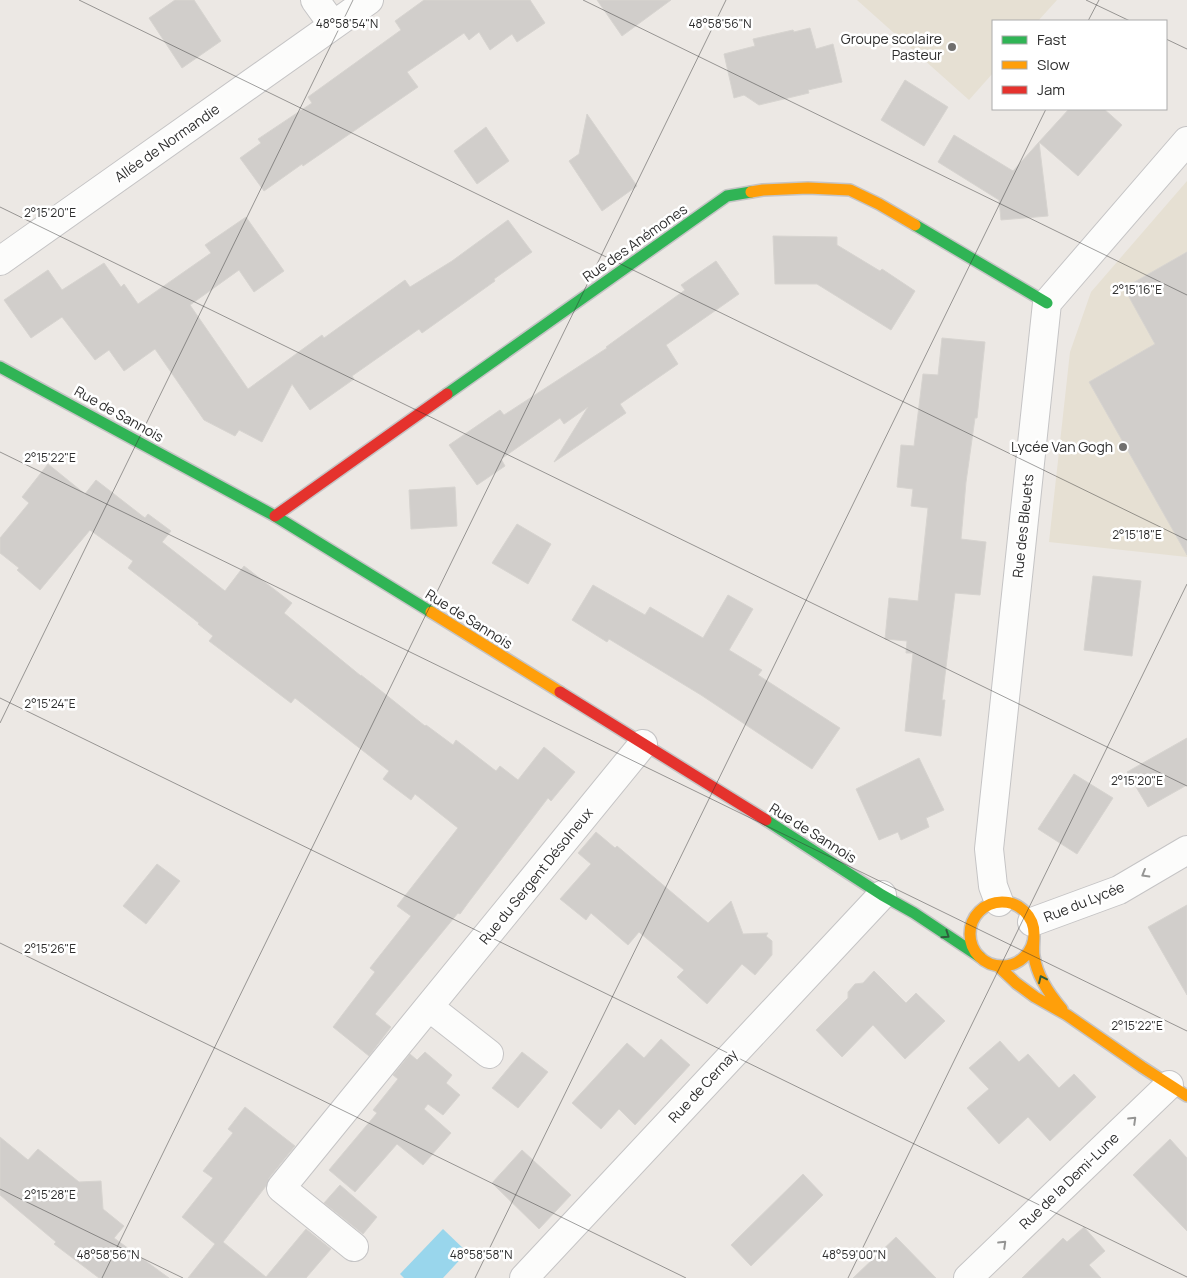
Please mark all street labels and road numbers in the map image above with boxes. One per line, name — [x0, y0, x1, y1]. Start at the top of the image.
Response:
street label: Allée de Normandie — [110, 99, 223, 186]
street label: Rue des Anémones — [579, 199, 691, 286]
street label: Rue de Sannois — [71, 381, 167, 446]
street label: Rue des Bleuets — [1008, 473, 1037, 579]
street label: Rue de Sannois — [422, 584, 516, 653]
street label: Rue de Sannois — [766, 798, 860, 867]
street label: Rue du Sergent Désolneux — [475, 803, 597, 948]
street label: Rue du Lycée — [1041, 877, 1127, 926]
street label: Rue de Cernay — [664, 1044, 742, 1126]
street label: Rue de la Demi-Lune — [1015, 1128, 1123, 1233]

